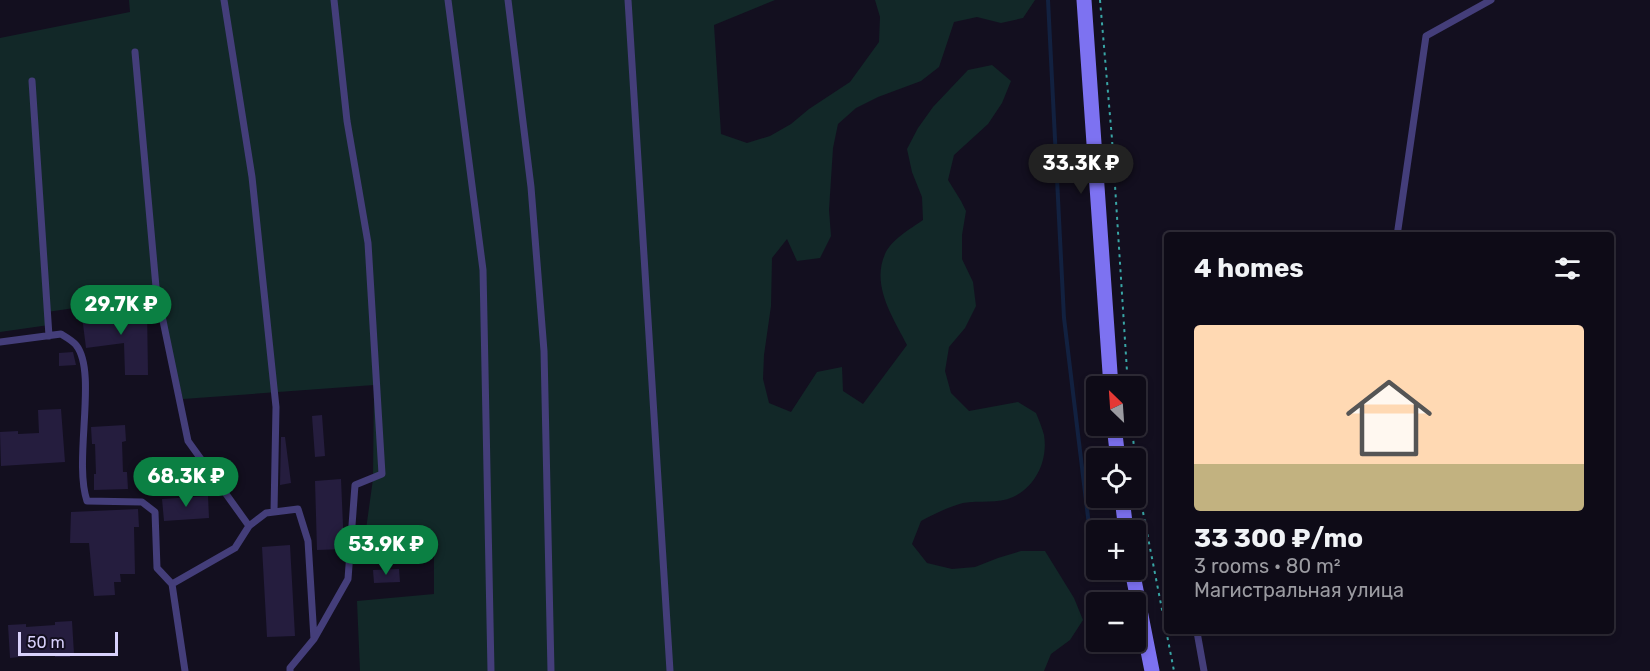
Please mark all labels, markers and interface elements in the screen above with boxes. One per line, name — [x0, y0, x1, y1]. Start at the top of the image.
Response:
pin: 33.3K ₽ — [1026, 144, 1136, 195]
text: 33.3K ₽ — [1042, 151, 1120, 175]
icon: filters — [1551, 252, 1584, 285]
text: 4 homes — [1194, 253, 1304, 284]
pin: 29.7K ₽ — [66, 285, 176, 336]
text: 29.7K ₽ — [84, 292, 158, 316]
icon: home — [1335, 364, 1443, 472]
north arrow — [1086, 376, 1146, 436]
map controls — [1086, 376, 1146, 652]
button: locate — [1086, 448, 1146, 508]
pin: 68.3K ₽ — [131, 457, 241, 508]
text: 68.3K ₽ — [147, 464, 225, 488]
button: + — [1086, 520, 1146, 580]
text: 33 300 ₽/mo — [1194, 523, 1363, 554]
pin: 53.9K ₽ — [331, 525, 441, 576]
text: 53.9K ₽ — [348, 532, 424, 556]
text: 3 rooms · 80 m² — [1194, 554, 1341, 578]
text: Магистральная улица — [1194, 578, 1404, 602]
button: − — [1086, 592, 1146, 652]
scale bar — [18, 629, 118, 656]
text: 50 m — [27, 633, 65, 652]

